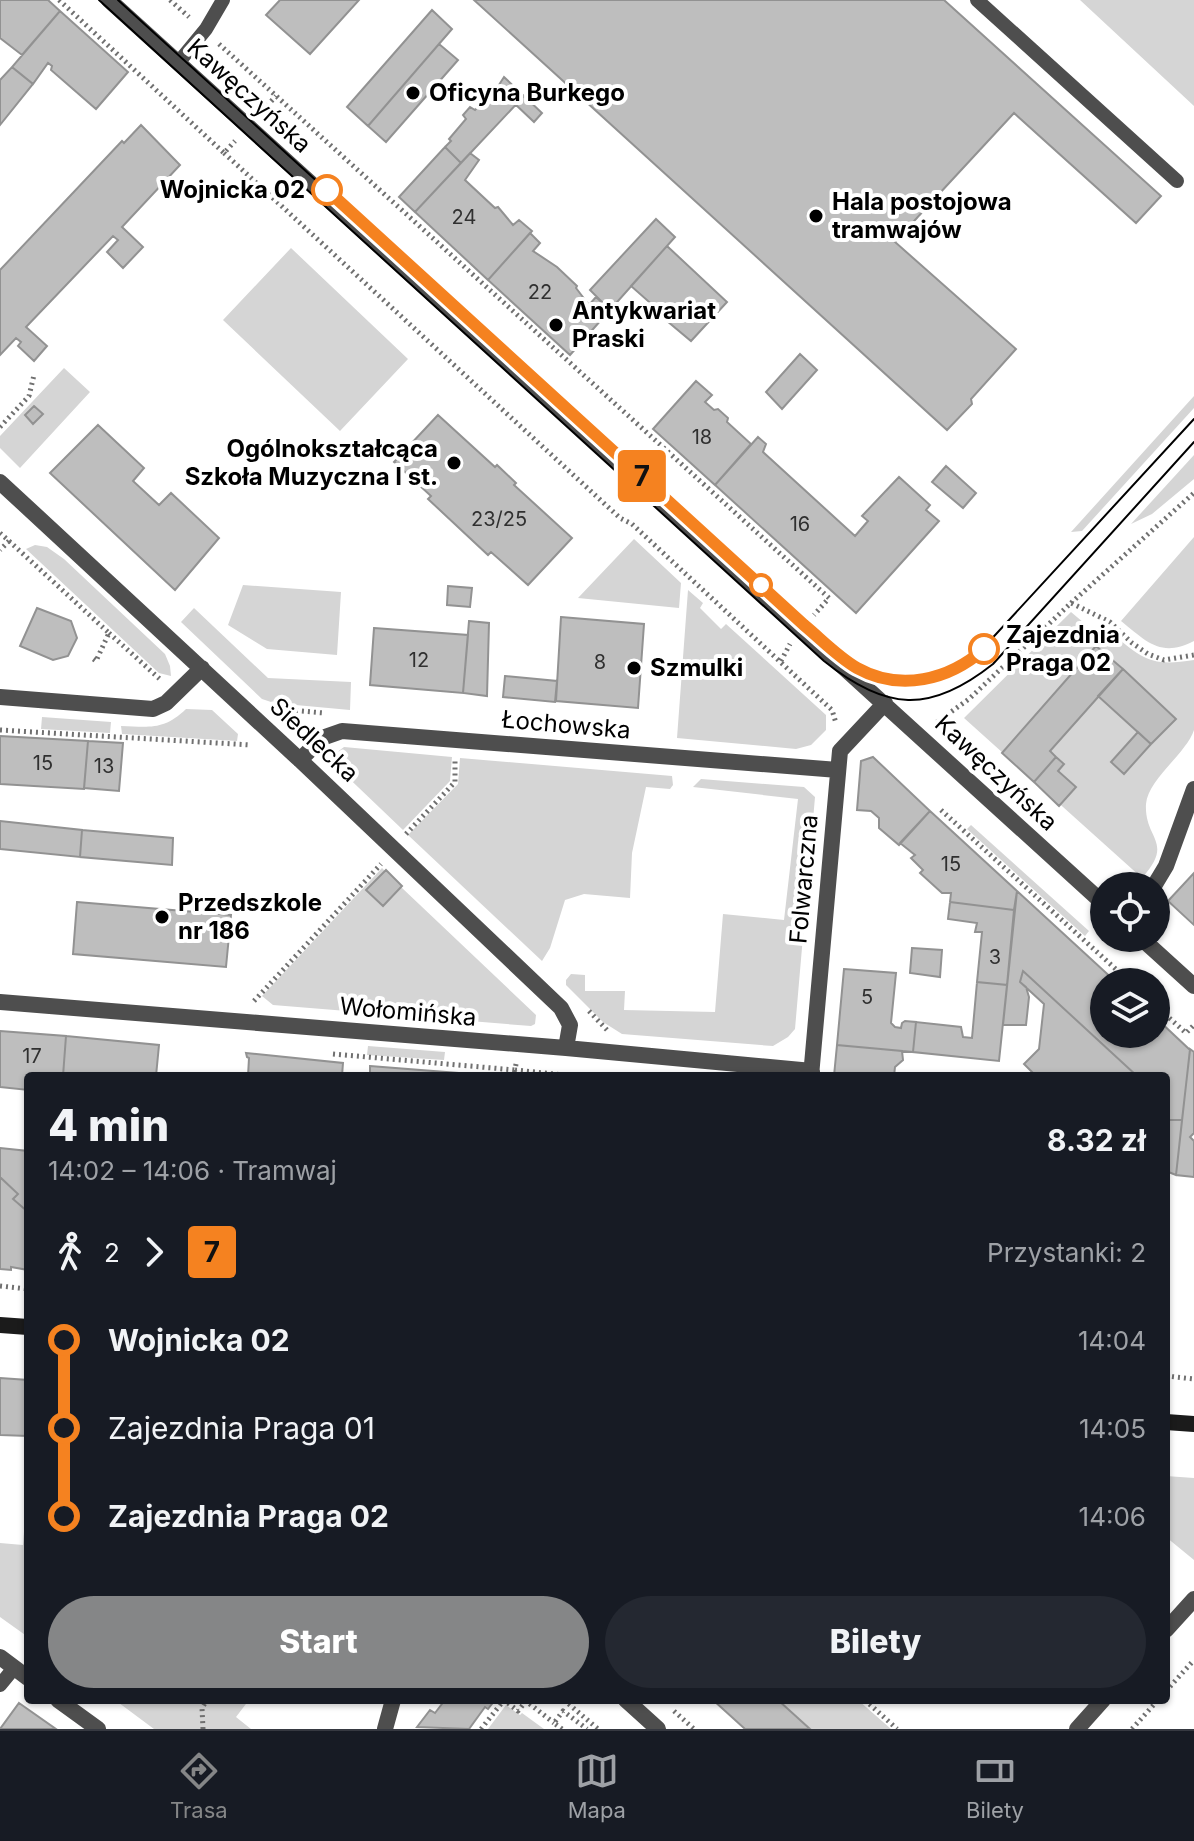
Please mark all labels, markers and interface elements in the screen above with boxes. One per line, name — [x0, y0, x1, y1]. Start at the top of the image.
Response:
street label: Kawęczyńska — [182, 33, 317, 159]
place label: Oficyna Burkego — [429, 78, 625, 107]
marker: Oficyna Burkego — [404, 84, 422, 102]
place label: Wojnicka 02 — [160, 175, 305, 204]
marker: Wojnicka 02 — [312, 175, 342, 205]
place label: Hala postojowa tramwajów — [832, 187, 1012, 244]
house number: 24 — [452, 205, 476, 229]
marker: Hala postojowa tramwajów — [807, 207, 825, 225]
house number: 22 — [528, 280, 552, 304]
place label: Antykwariat Praski — [572, 296, 716, 353]
marker: Antykwariat Praski — [547, 316, 565, 334]
house number: 18 — [692, 425, 712, 449]
place label: Ogólnokształcąca Szkoła Muzyczna I st. — [185, 434, 438, 491]
line badge: 7 — [616, 450, 668, 502]
marker: Ogólnokształcąca Szkoła Muzyczna I st. — [445, 454, 463, 472]
text: 7 — [634, 459, 650, 493]
house number: 23/25 — [471, 507, 527, 531]
house number: 16 — [790, 512, 810, 536]
unlabelled marker — [750, 574, 772, 596]
place label: Zajezdnia Praga 02 — [1006, 620, 1120, 677]
marker: Zajezdnia Praga 02 — [969, 634, 999, 664]
house number: 12 — [409, 648, 429, 672]
house number: 8 — [594, 650, 606, 674]
place label: Szmulki — [650, 653, 743, 682]
marker: Szmulki — [625, 659, 643, 677]
street label: Siedlecka — [264, 691, 364, 788]
street label: Łochowska — [500, 704, 632, 745]
street label: Kawęczyńska — [929, 709, 1063, 837]
house number: 15 — [33, 751, 53, 775]
house number: 13 — [94, 754, 114, 778]
street label: Folwarczna — [783, 813, 824, 945]
house number: 15 — [941, 852, 961, 876]
map controls — [1090, 872, 1170, 1048]
button: locate — [1090, 872, 1170, 952]
place label: Przedszkole nr 186 — [178, 888, 322, 945]
marker: Przedszkole nr 186 — [153, 908, 171, 926]
house number: 3 — [989, 945, 1001, 969]
button: layers — [1090, 968, 1170, 1048]
house number: 5 — [861, 985, 873, 1009]
street label: Wołomińska — [338, 991, 478, 1032]
house number: 17 — [22, 1044, 42, 1068]
text: 4 min — [48, 1098, 169, 1152]
text: 8.32 zł — [1047, 1122, 1146, 1158]
text: 14:02 – 14:06 · Tramwaj — [48, 1155, 337, 1186]
icon: walk — [48, 1230, 92, 1274]
icon: forward — [132, 1230, 176, 1274]
text: 7 — [204, 1235, 220, 1269]
text: 2 — [104, 1237, 120, 1268]
text: Przystanki: 2 — [987, 1237, 1146, 1268]
text: Wojnicka 02 — [108, 1322, 290, 1358]
text: 14:04 — [1078, 1325, 1146, 1356]
text: Zajezdnia Praga 01 — [108, 1410, 375, 1446]
text: 14:05 — [1079, 1413, 1146, 1444]
text: Zajezdnia Praga 02 — [108, 1498, 389, 1534]
text: 14:06 — [1079, 1501, 1146, 1532]
button: Start — [48, 1596, 589, 1688]
button: Bilety — [605, 1596, 1146, 1688]
tab: Trasa — [170, 1749, 228, 1823]
tab: Mapa — [568, 1749, 626, 1823]
tab: Bilety — [966, 1749, 1024, 1823]

